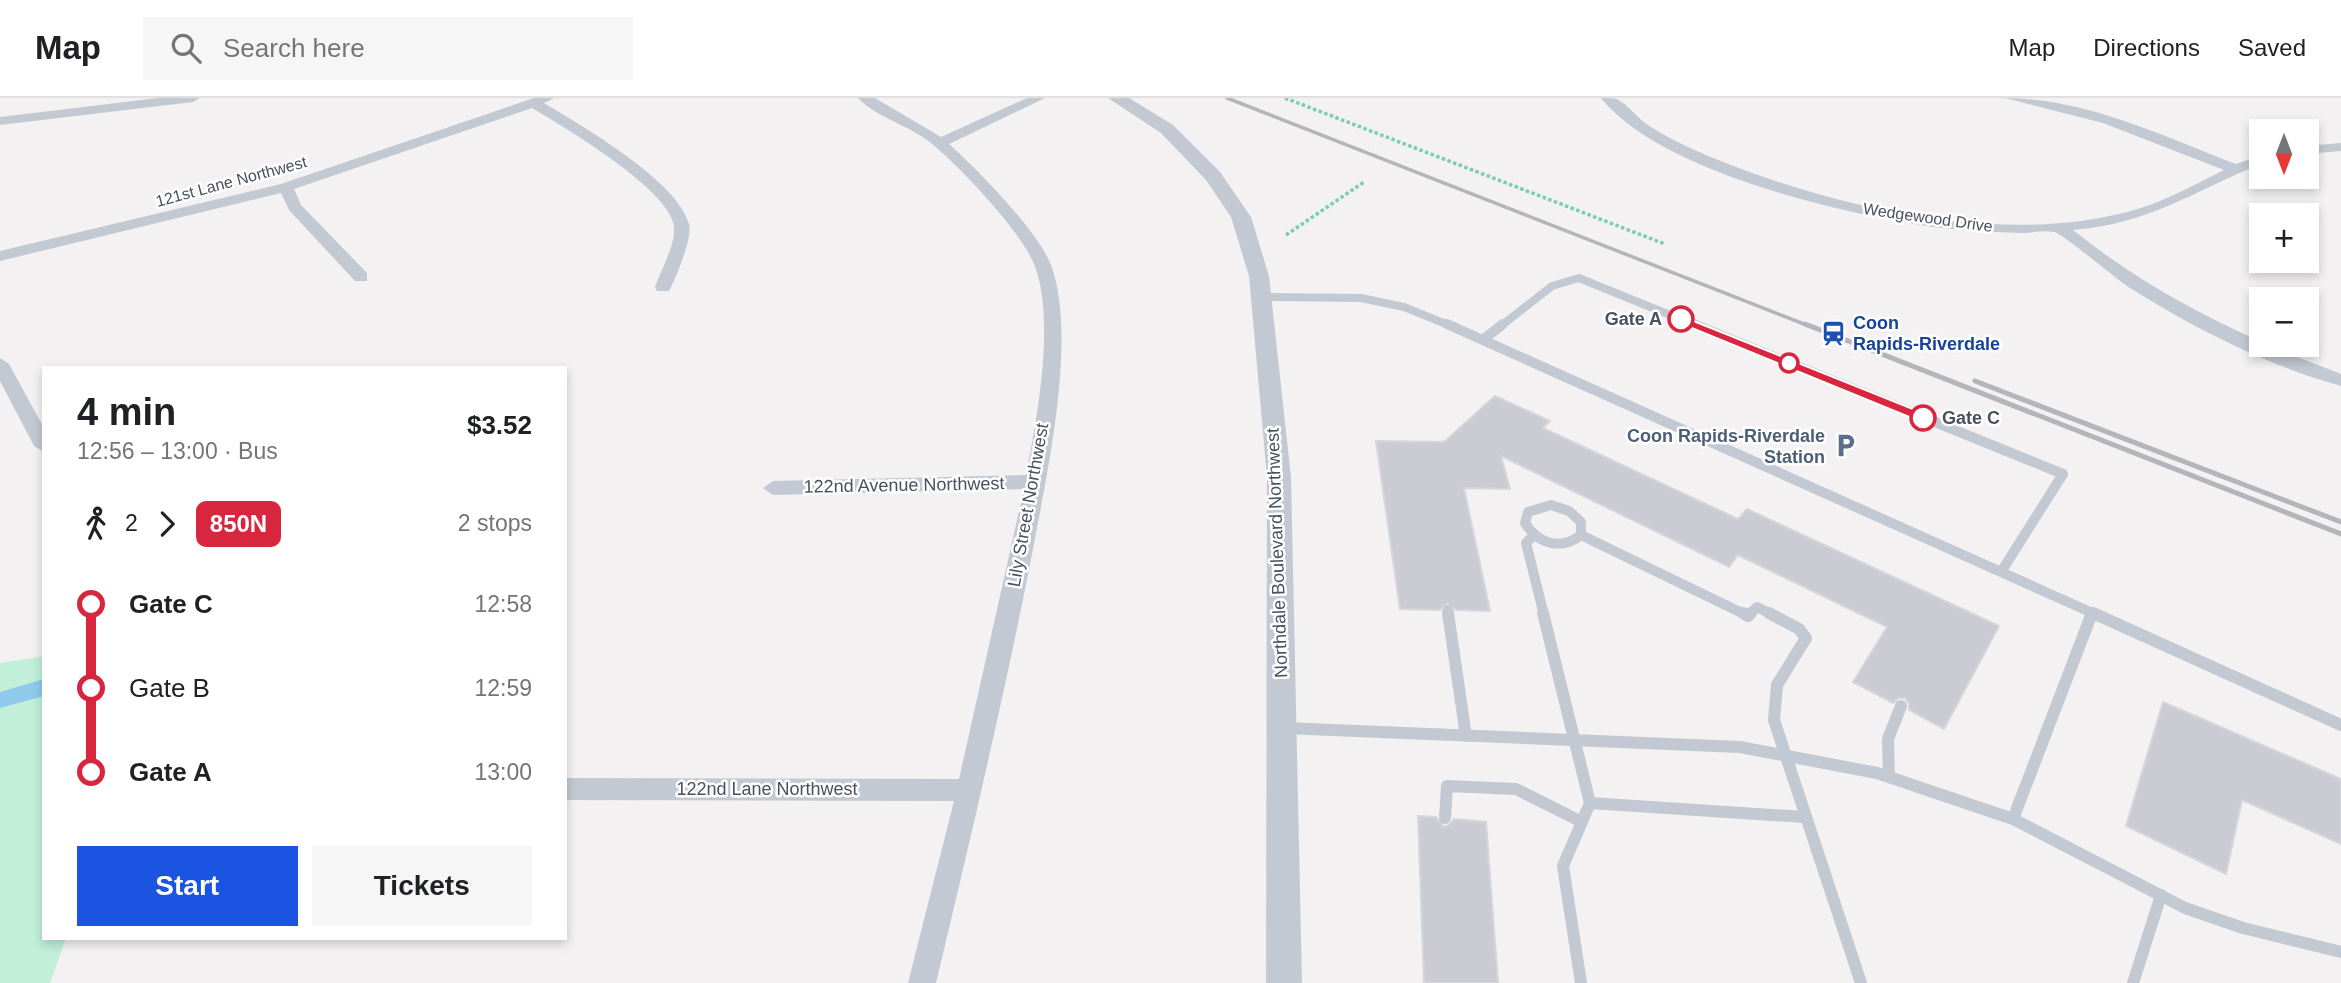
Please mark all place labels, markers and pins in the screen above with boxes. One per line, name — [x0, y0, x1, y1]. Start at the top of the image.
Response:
marker: Gate A — [1668, 306, 1694, 332]
place label: Gate A — [1605, 309, 1662, 329]
place label: Coon Rapids-Riverdale — [1853, 313, 2000, 354]
station icon: Coon Rapids-Riverdale — [1819, 319, 1847, 347]
unlabelled marker — [1779, 353, 1799, 373]
marker: Gate C — [1910, 405, 1936, 431]
place label: Gate C — [1942, 408, 2000, 428]
place label: Coon Rapids-Riverdale Station — [1627, 426, 1825, 467]
parking icon: Coon Rapids-Riverdale Station — [1831, 432, 1859, 460]

